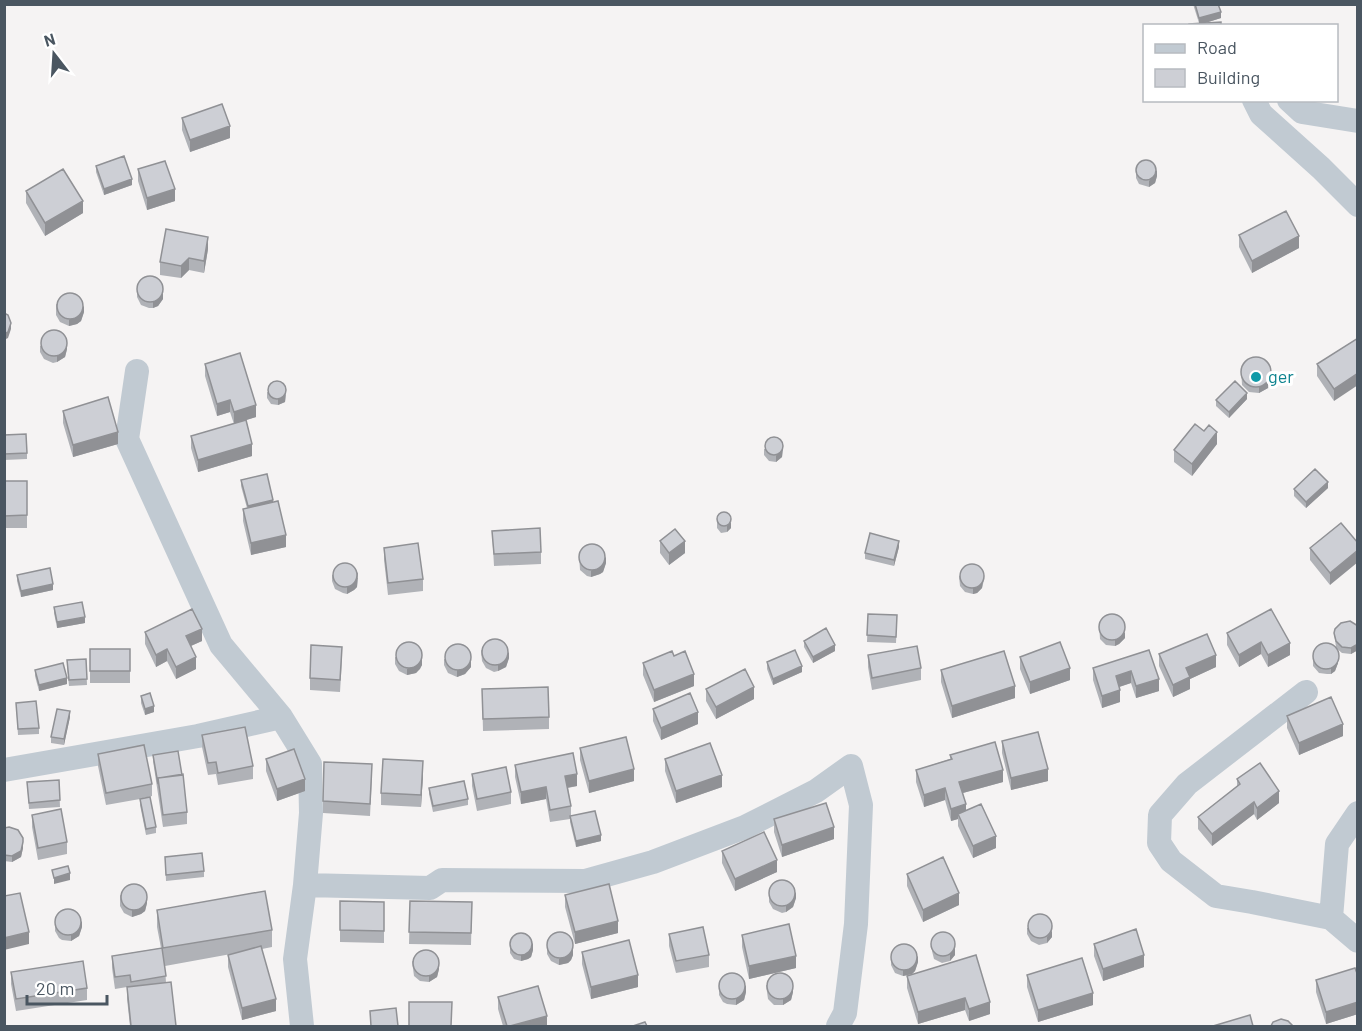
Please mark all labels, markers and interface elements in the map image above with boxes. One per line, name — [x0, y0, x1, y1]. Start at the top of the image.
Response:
north arrow — [24, 24, 84, 84]
legend — [1143, 24, 1338, 102]
text: N — [42, 29, 57, 50]
text: Road — [1197, 36, 1237, 58]
text: Building — [1197, 66, 1260, 88]
place label: ger — [1268, 365, 1294, 387]
marker: ger — [1249, 370, 1263, 384]
scale bar — [27, 968, 106, 1006]
text: 20 m — [36, 977, 74, 999]

